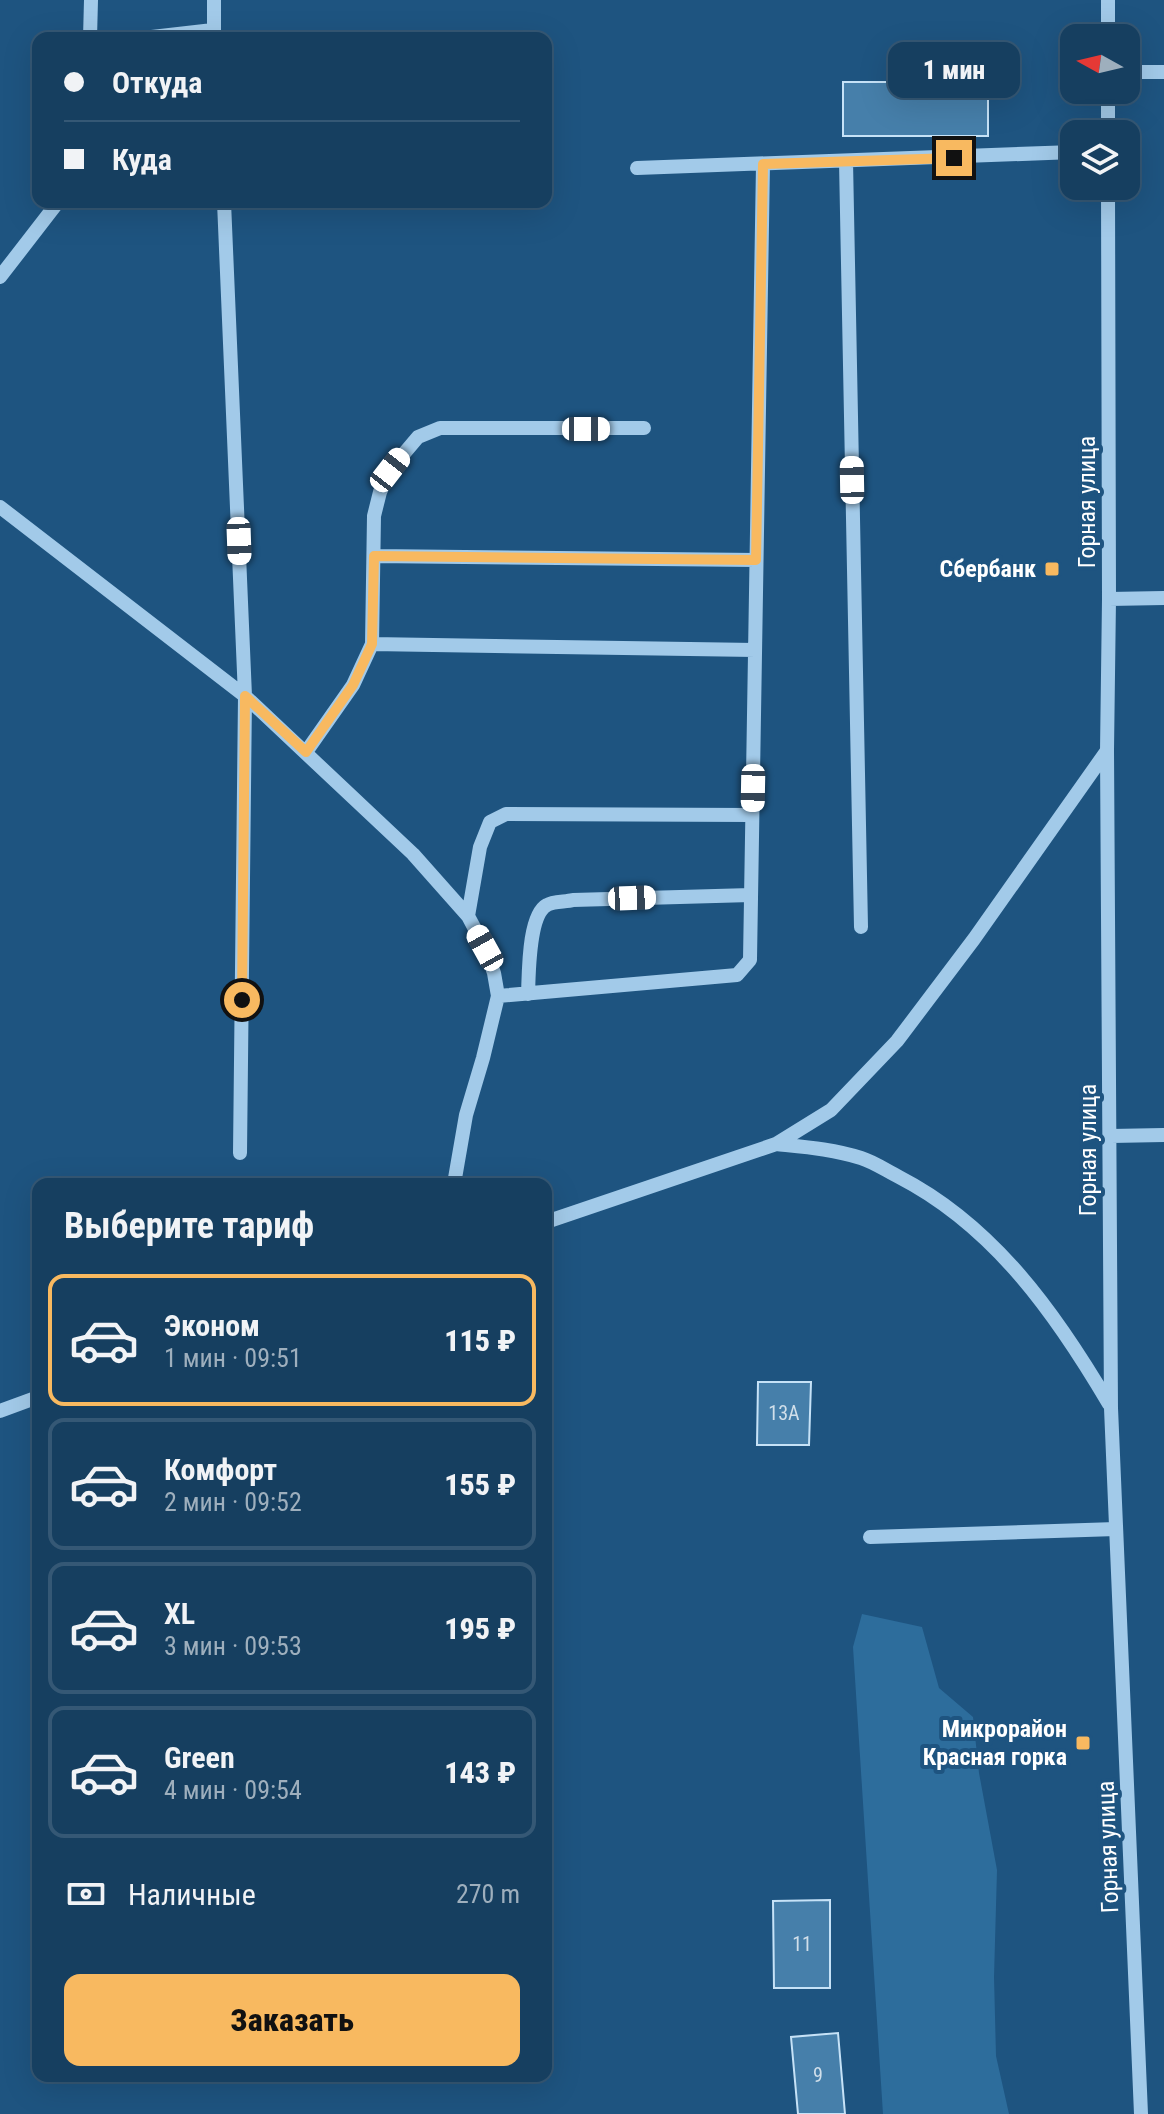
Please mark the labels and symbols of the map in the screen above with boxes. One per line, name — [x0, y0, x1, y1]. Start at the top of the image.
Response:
north arrow — [1060, 24, 1140, 104]
callout: 1 мин — [888, 42, 1020, 98]
route end — [936, 140, 972, 176]
car — [562, 417, 610, 441]
street label: Горная улица — [1073, 436, 1101, 568]
car — [366, 444, 414, 496]
car — [840, 456, 864, 504]
car — [226, 517, 252, 565]
place label: Сбербанк — [940, 555, 1036, 583]
marker: Сбербанк — [1043, 560, 1061, 578]
car — [741, 764, 765, 812]
car — [608, 885, 656, 911]
car — [463, 921, 507, 975]
route start — [224, 982, 260, 1018]
street label: Горная улица — [1074, 1084, 1102, 1216]
house number: 13А — [768, 1401, 800, 1425]
place label: Микрорайон Красная горка — [923, 1715, 1067, 1771]
marker: Микрорайон Красная горка — [1074, 1734, 1092, 1752]
street label: Горная улица — [1092, 1780, 1124, 1914]
house number: 11 — [792, 1932, 812, 1956]
house number: 9 — [813, 2063, 823, 2087]

